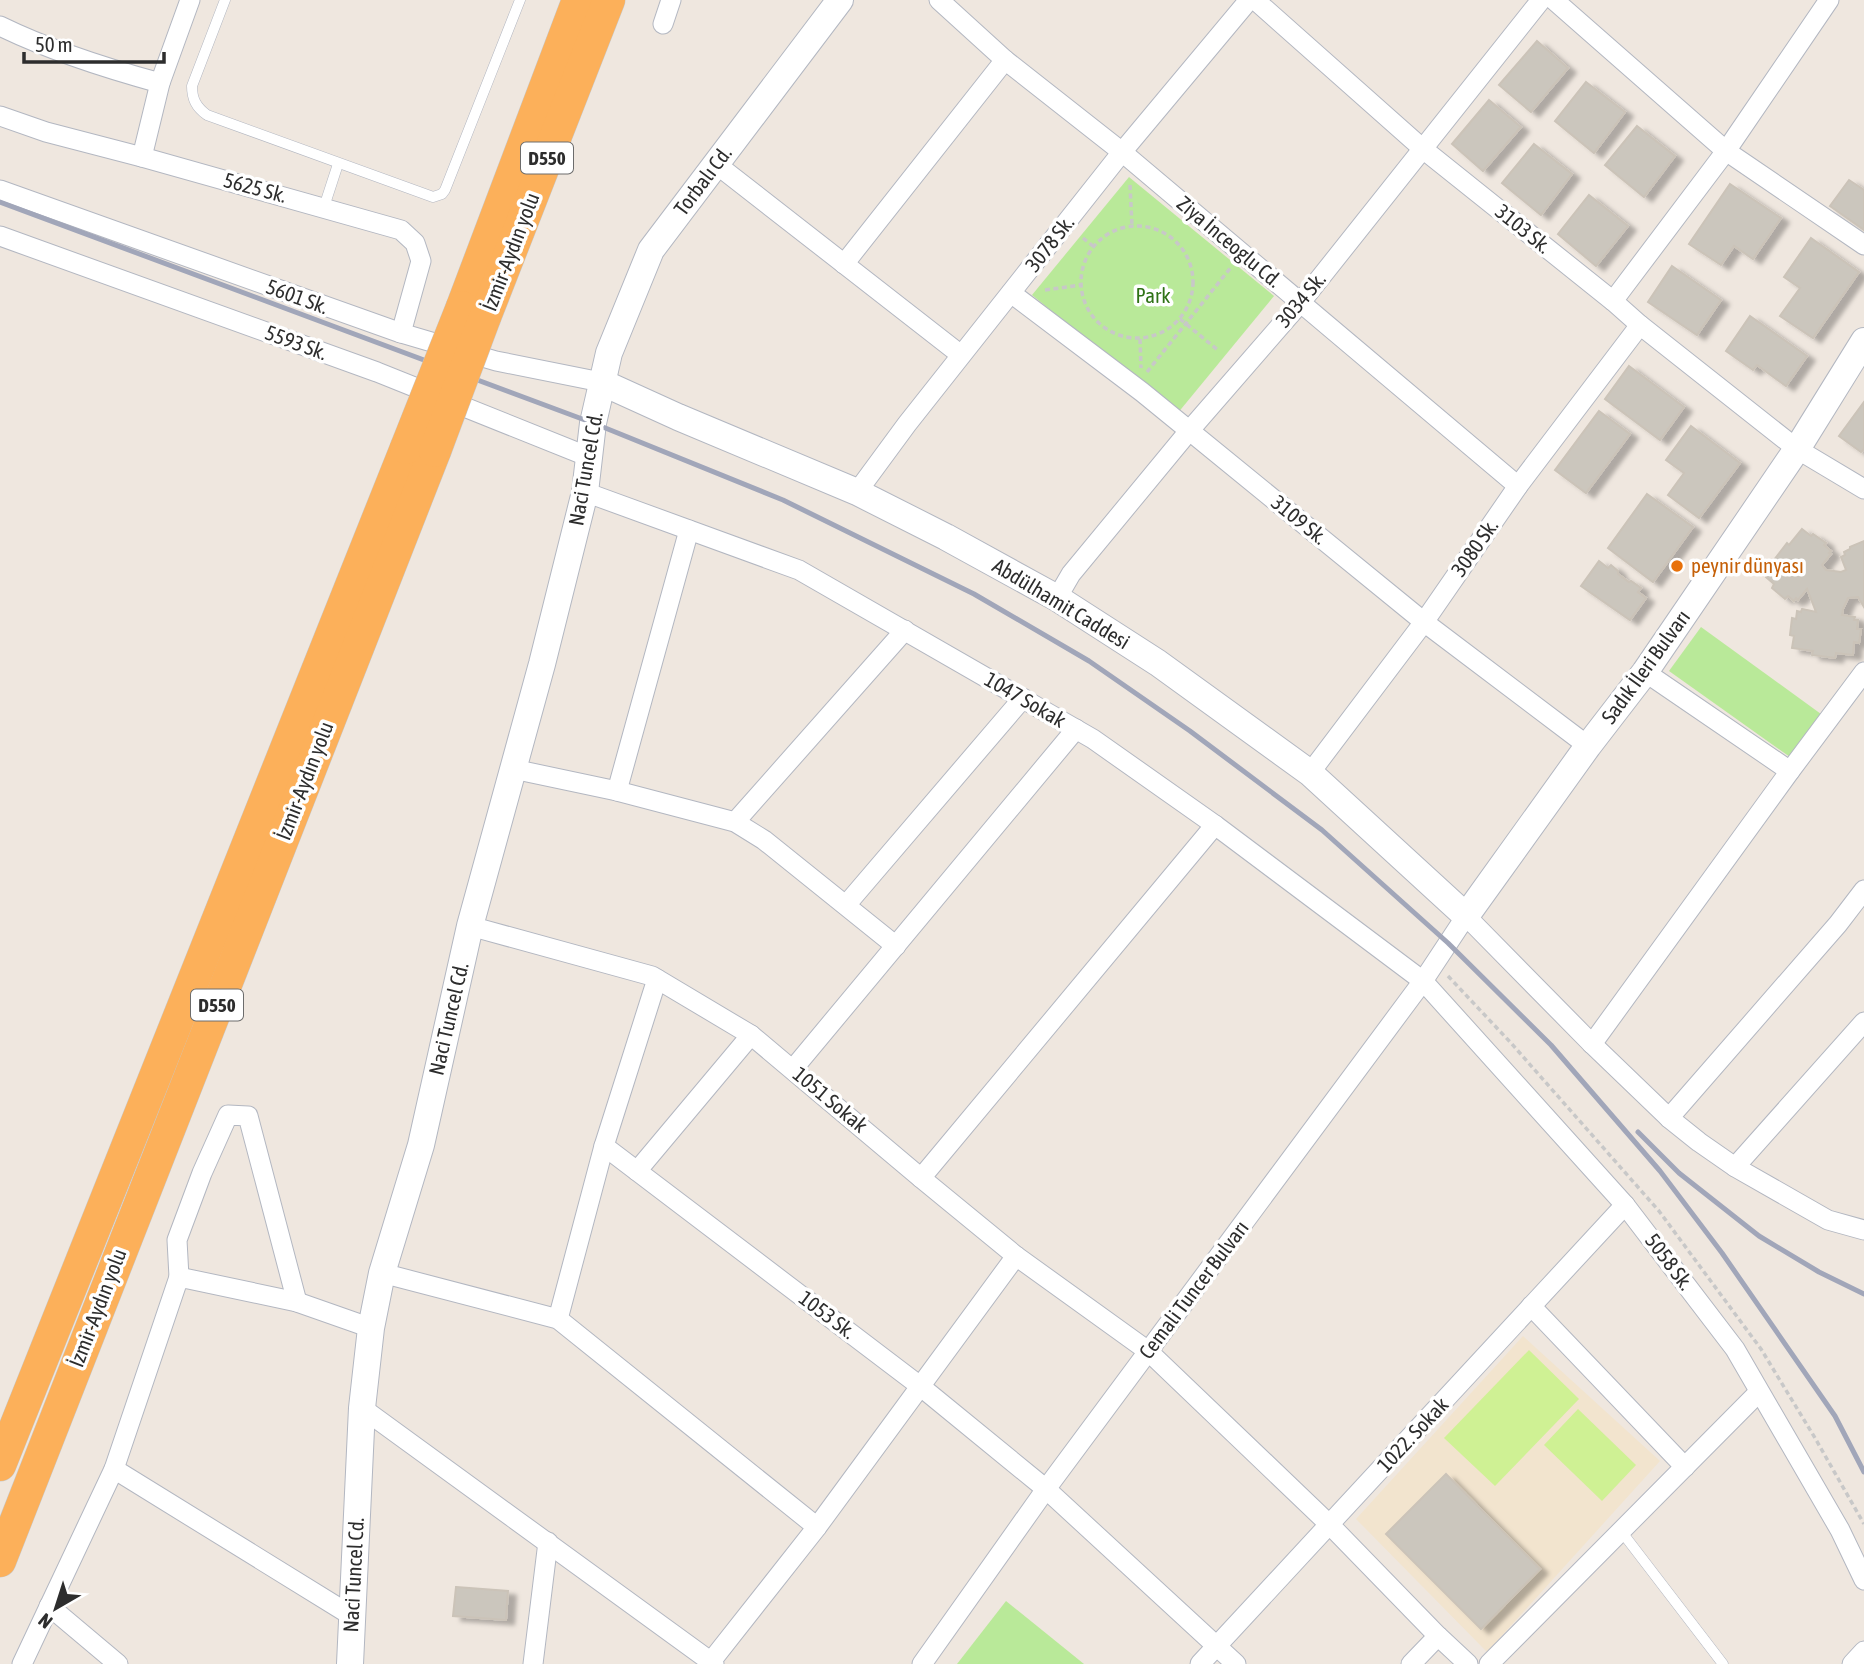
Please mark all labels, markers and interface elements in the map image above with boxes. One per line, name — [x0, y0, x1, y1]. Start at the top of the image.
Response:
scale bar — [24, 21, 164, 65]
text: 50 m — [35, 32, 73, 56]
street label: Torbalı Cd. — [668, 141, 736, 220]
road number: D550 — [521, 142, 573, 174]
street label: 5625 Sk. — [221, 167, 289, 207]
street label: İzmir-Aydın yolu — [476, 189, 544, 314]
street label: Ziya İnceoglu Cd. — [1173, 191, 1287, 292]
street label: 3103 Sk. — [1491, 199, 1556, 258]
street label: 3078 Sk. — [1020, 211, 1078, 276]
street label: 3034 Sk. — [1270, 267, 1330, 332]
street label: 5601 Sk. — [263, 274, 332, 318]
park label: Park — [1135, 283, 1171, 307]
street label: 5593 Sk. — [262, 320, 331, 364]
street label: Naci Tuncel Cd. — [563, 410, 607, 528]
street label: 3109 Sk. — [1267, 490, 1332, 549]
street label: 3080 Sk. — [1446, 514, 1502, 581]
street label: Abdülhamit Caddesi — [989, 553, 1134, 654]
place label: peynir dünyası — [1691, 553, 1804, 577]
marker: peynir dünyası — [1669, 558, 1685, 574]
street label: Sadık İleri Bulvarı — [1596, 605, 1694, 728]
street label: 1047 Sokak — [981, 666, 1070, 732]
street label: İzmir-Aydın yolu — [270, 718, 338, 843]
street label: Naci Tuncel Cd. — [423, 960, 473, 1078]
road number: D550 — [191, 990, 243, 1021]
street label: 1051 Sokak — [789, 1061, 873, 1137]
street label: Cemali Tuncer Bulvarı — [1133, 1216, 1253, 1363]
street label: 5058 Sk. — [1641, 1229, 1699, 1294]
street label: İzmir-Aydın yolu — [63, 1245, 131, 1370]
street label: 1053 Sk. — [795, 1285, 860, 1343]
street label: 1022. Sokak — [1372, 1392, 1453, 1477]
street label: Naci Tuncel Cd. — [338, 1517, 368, 1633]
north arrow — [21, 1573, 91, 1643]
text: N — [34, 1609, 57, 1633]

